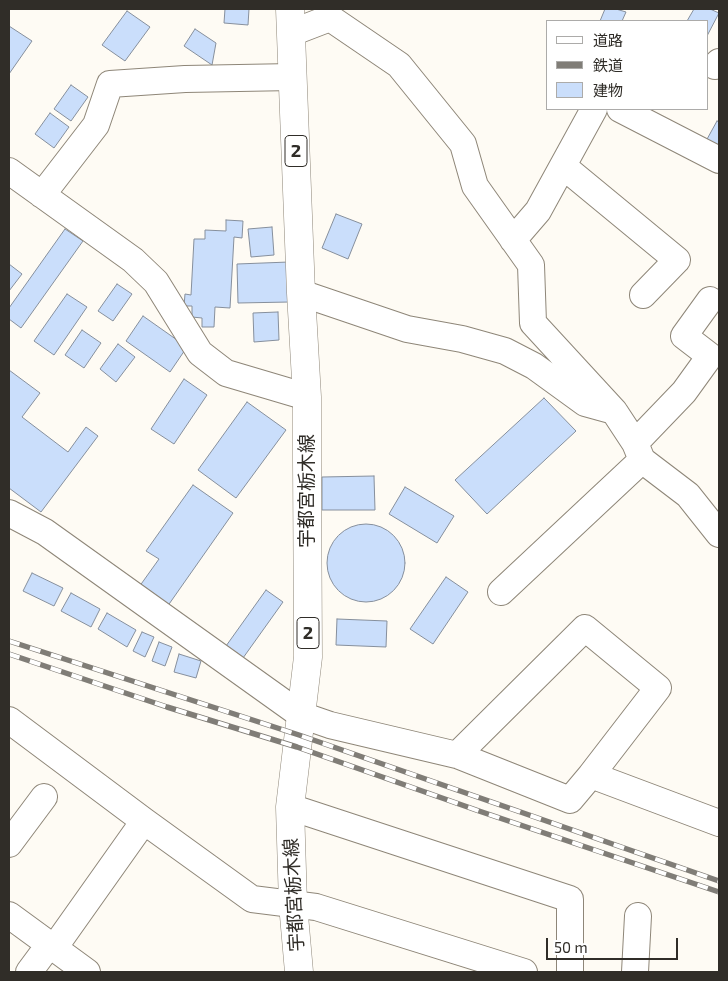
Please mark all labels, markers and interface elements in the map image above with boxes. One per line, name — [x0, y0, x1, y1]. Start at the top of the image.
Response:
legend — [546, 20, 708, 110]
text: 道路 — [593, 31, 623, 49]
text: 鉄道 — [593, 56, 623, 74]
text: 建物 — [593, 81, 623, 99]
road number: 2 — [285, 136, 307, 166]
street label: 宇都宮栃木線 — [296, 434, 318, 548]
road number: 2 — [297, 618, 319, 648]
street label: 宇都宮栃木線 — [280, 837, 308, 953]
scale bar — [548, 928, 680, 960]
text: 50 m — [554, 938, 588, 956]

